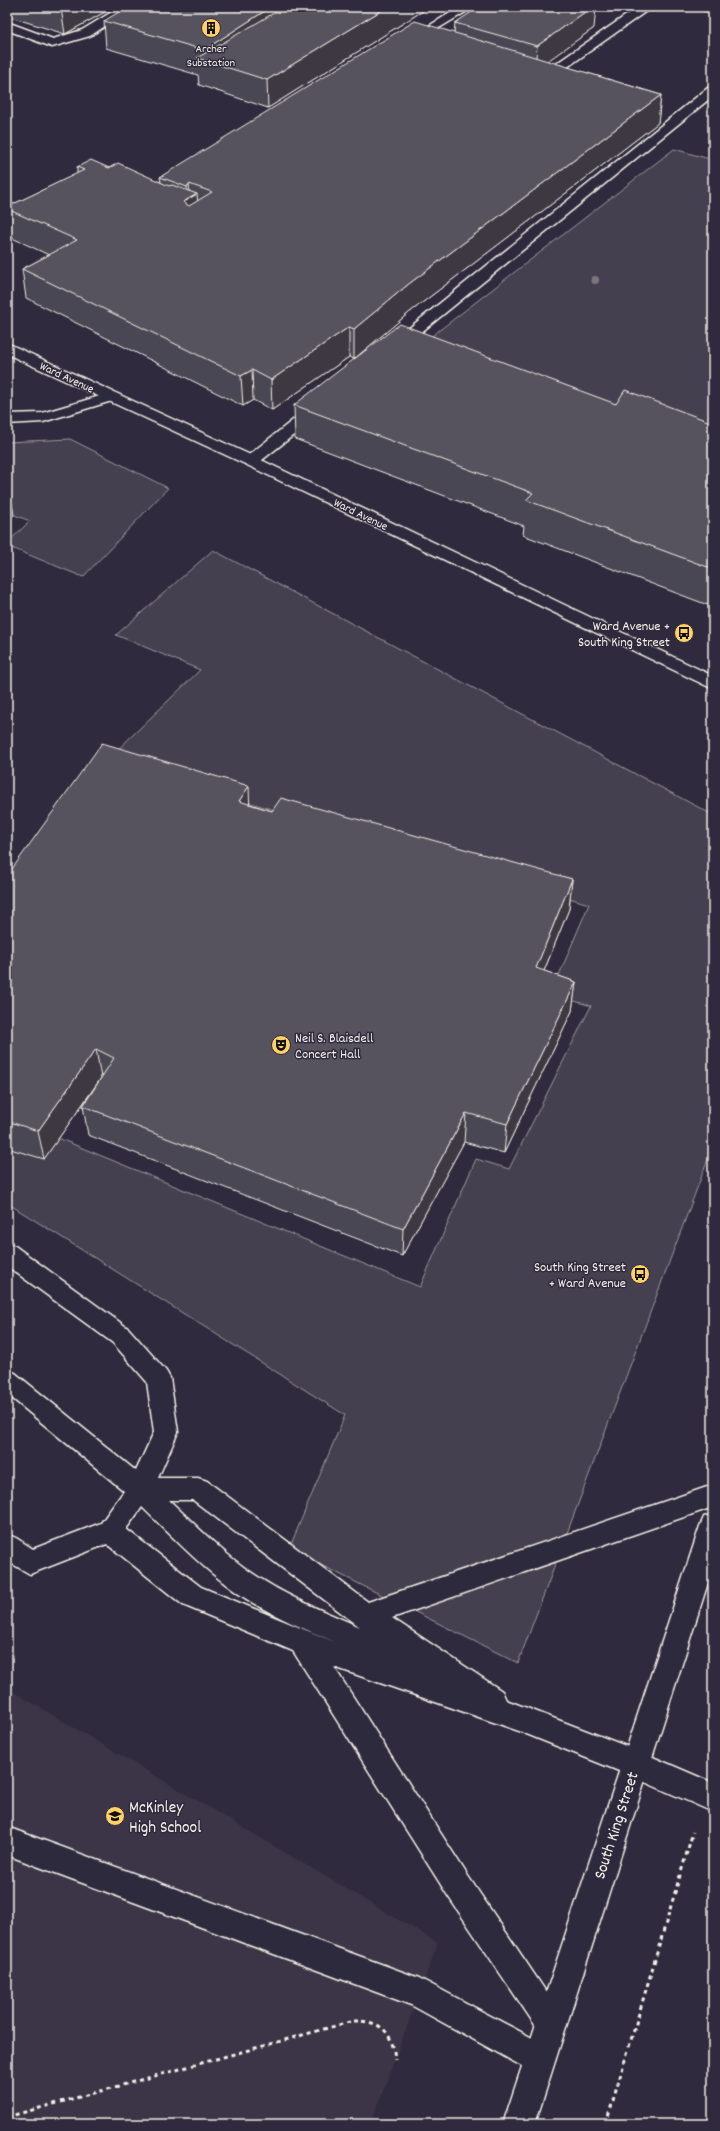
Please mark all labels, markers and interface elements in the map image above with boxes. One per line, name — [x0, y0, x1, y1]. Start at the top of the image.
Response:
building icon: Archer Substation — [200, 17, 222, 39]
place label: Archer Substation — [187, 41, 236, 72]
street label: Ward Avenue — [36, 358, 96, 398]
street label: Ward Avenue — [330, 495, 390, 536]
place label: Ward Avenue + South King Street — [578, 617, 670, 653]
bus stop icon: Ward Avenue + South King Street — [673, 622, 695, 644]
place label: Neil S. Blaisdell Concert Hall — [295, 1029, 374, 1065]
theatre icon: Neil S. Blaisdell Concert Hall — [270, 1034, 292, 1056]
place label: South King Street + Ward Avenue — [534, 1258, 626, 1294]
bus stop icon: South King Street + Ward Avenue — [629, 1263, 651, 1285]
street label: South King Street — [589, 1769, 647, 1883]
place label: McKinley High School — [129, 1797, 201, 1841]
school or university icon: McKinley High School — [104, 1805, 126, 1827]

